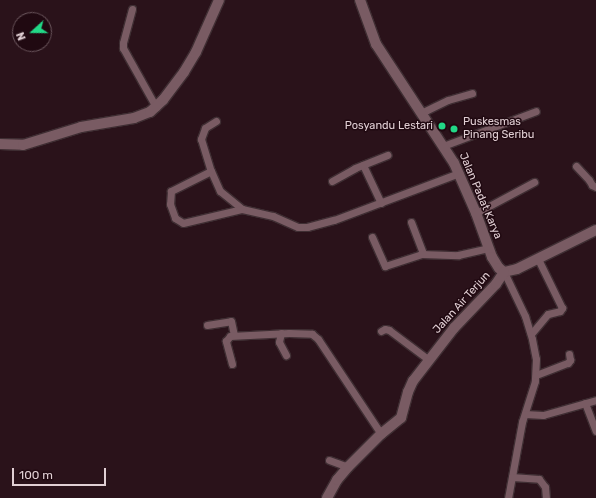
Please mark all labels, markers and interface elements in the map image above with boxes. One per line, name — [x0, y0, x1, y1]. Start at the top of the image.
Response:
north arrow — [12, 12, 52, 52]
text: N — [14, 30, 29, 42]
place label: Puskesmas Pinang Seribu — [463, 116, 534, 142]
place label: Posyandu Lestari — [345, 119, 433, 133]
marker: Posyandu Lestari — [436, 120, 448, 132]
marker: Puskesmas Pinang Seribu — [448, 123, 460, 135]
street label: Jalan Padat Karya — [456, 151, 504, 241]
street label: Jalan Air Terjun — [430, 269, 494, 337]
scale bar — [14, 460, 108, 486]
text: 100 m — [19, 468, 53, 482]

